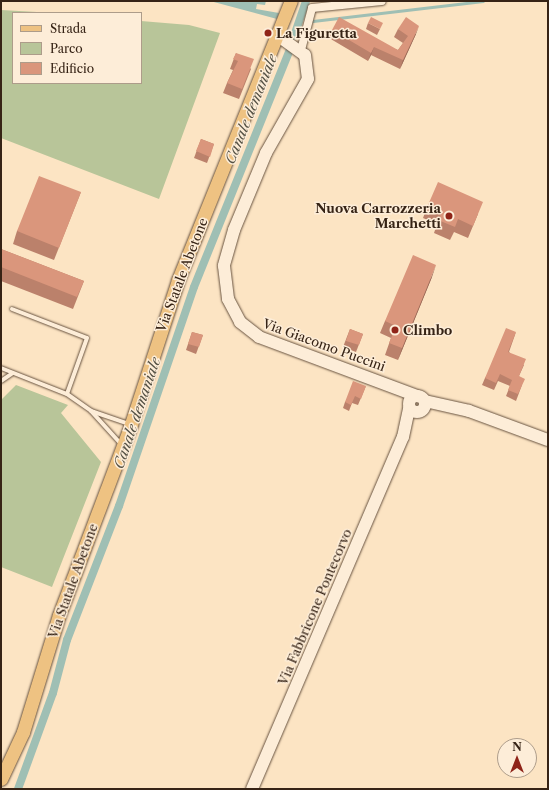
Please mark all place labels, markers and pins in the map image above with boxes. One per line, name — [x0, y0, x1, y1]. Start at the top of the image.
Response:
place label: La Figuretta — [276, 25, 357, 41]
marker: La Figuretta — [263, 28, 273, 38]
place label: Nuova Carrozzeria Marchetti — [315, 201, 441, 232]
marker: Nuova Carrozzeria Marchetti — [444, 211, 454, 221]
place label: Climbo — [403, 322, 452, 338]
marker: Climbo — [390, 325, 400, 335]

